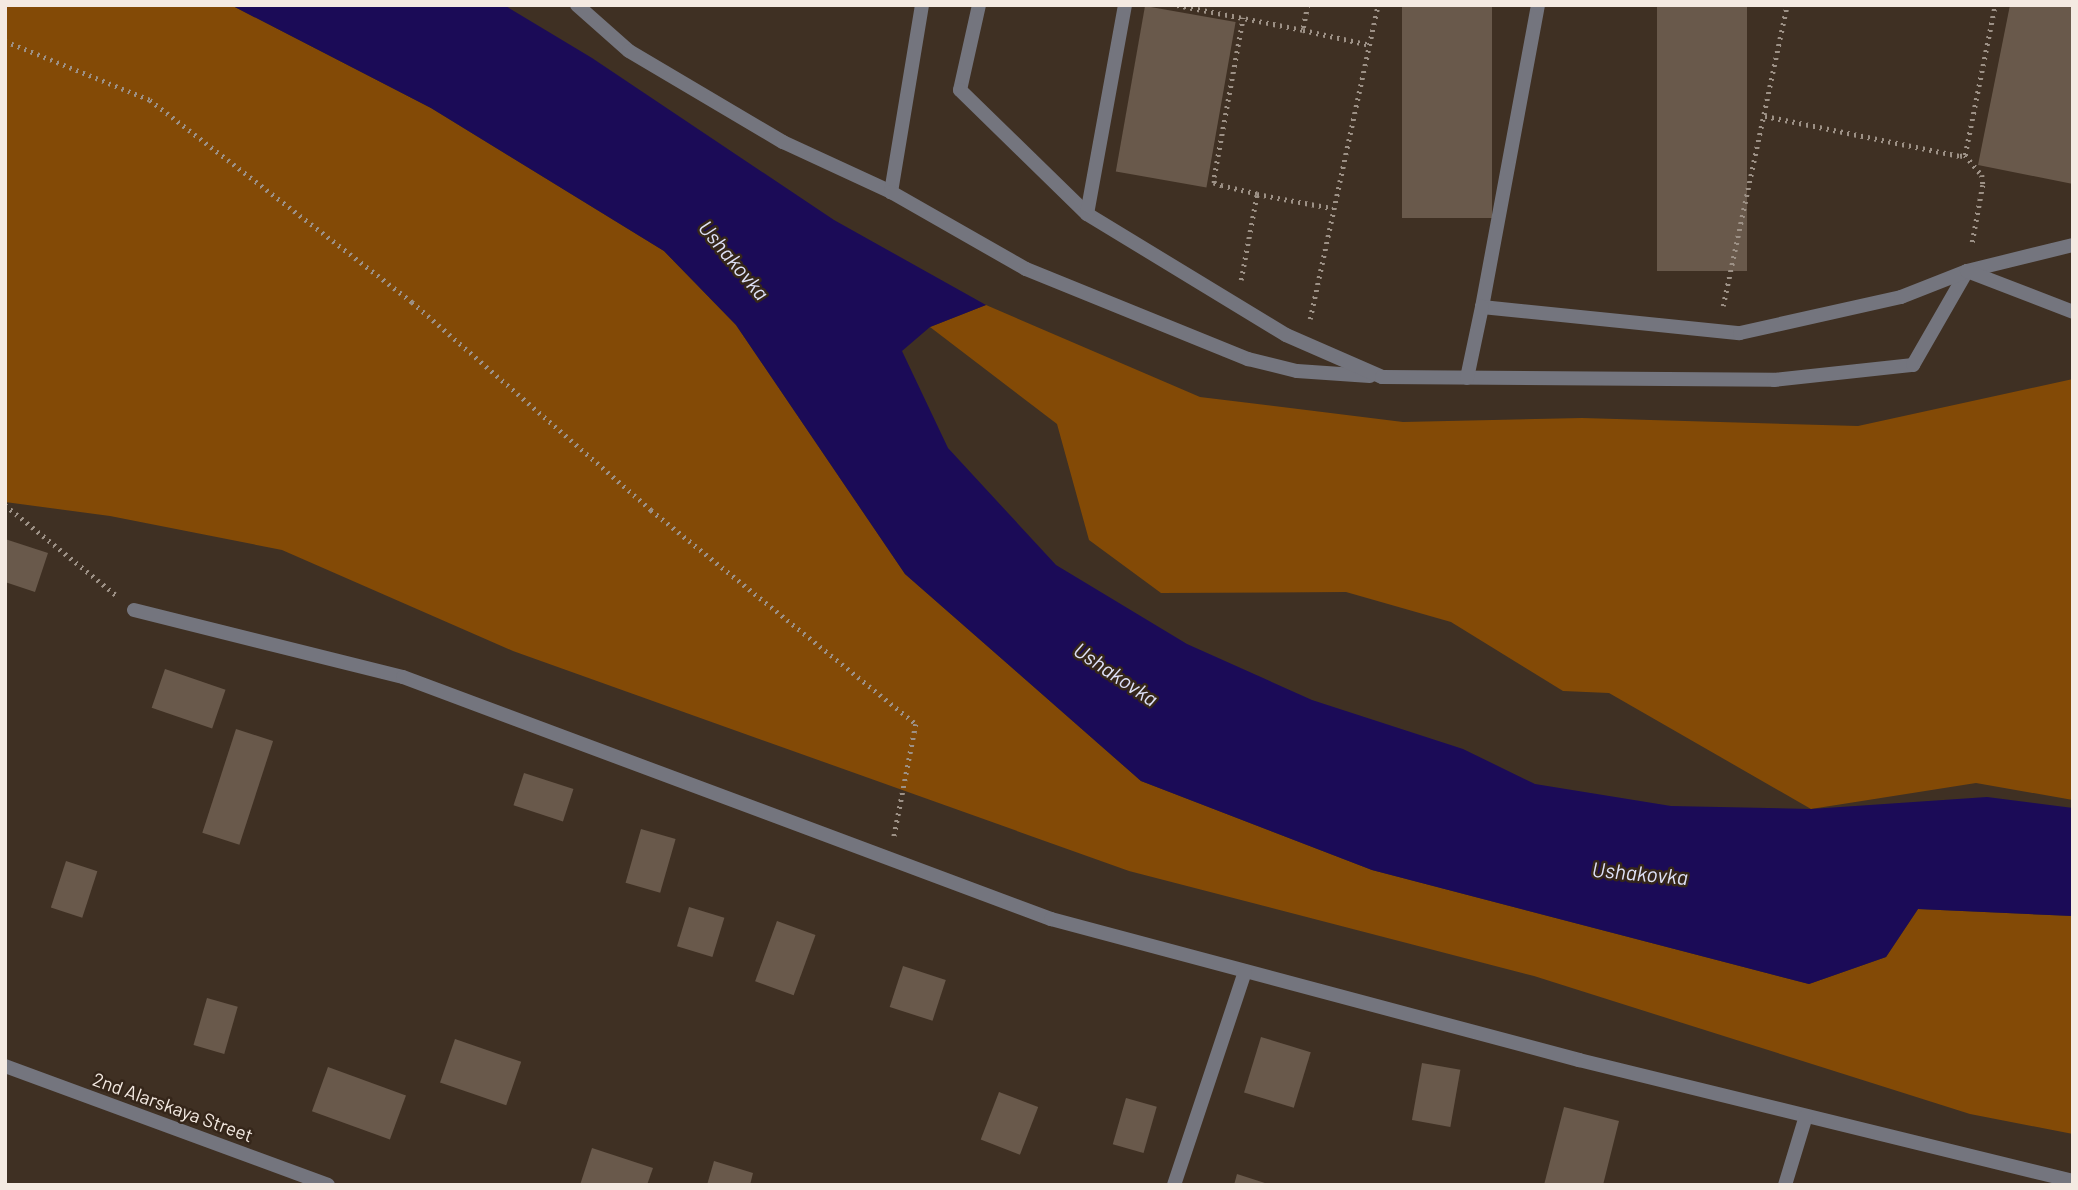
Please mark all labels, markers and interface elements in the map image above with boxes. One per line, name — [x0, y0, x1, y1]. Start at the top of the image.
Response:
water label: Ushakovka — [693, 215, 775, 305]
water label: Ushakovka — [1069, 637, 1163, 711]
water label: Ushakovka — [1591, 856, 1689, 890]
street label: 2nd Alarskaya Street — [90, 1067, 256, 1147]

